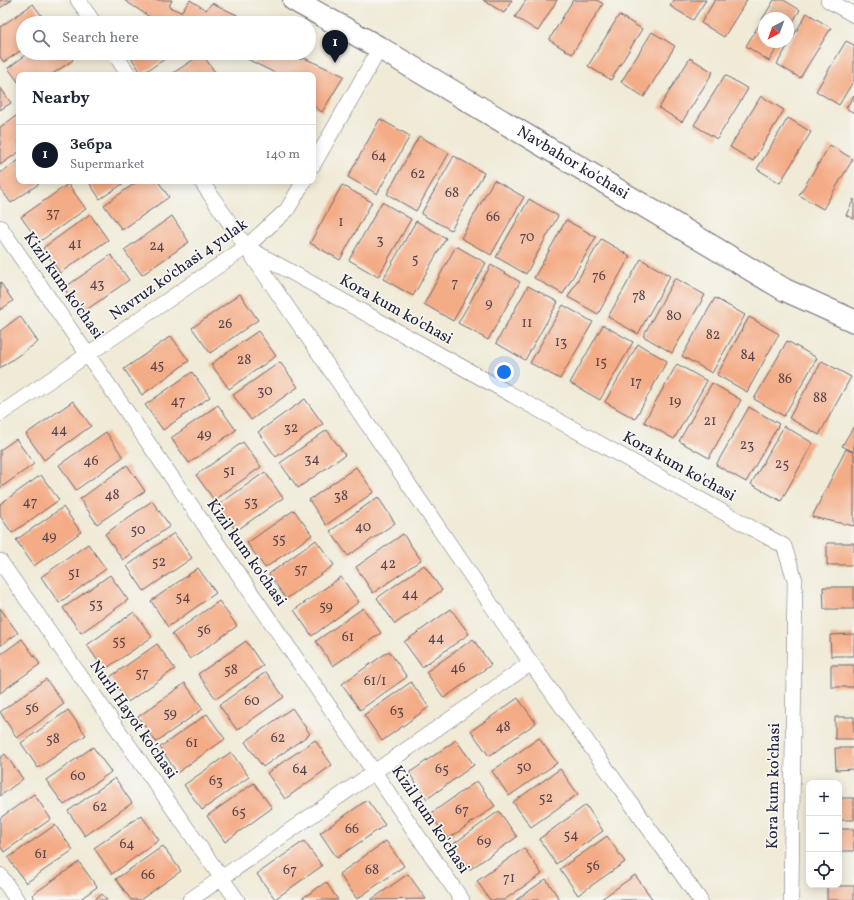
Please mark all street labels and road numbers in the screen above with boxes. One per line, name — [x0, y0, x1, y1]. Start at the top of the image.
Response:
street label: Navbahor ko'chasi — [512, 121, 633, 205]
street label: Navruz ko'chasi 4 yulak — [106, 214, 253, 326]
street label: Kizil kum ko'chasi — [18, 228, 108, 344]
street label: Kora kum ko'chasi — [335, 270, 457, 350]
street label: Kora kum ko'chasi — [618, 427, 740, 507]
street label: Kizil kum ko'chasi — [201, 495, 291, 611]
street label: Nurli Hayot ko'chasi — [84, 656, 182, 784]
street label: Kora kum ko'chasi — [762, 722, 786, 849]
street label: Kizil kum ko'chasi — [386, 762, 475, 879]

